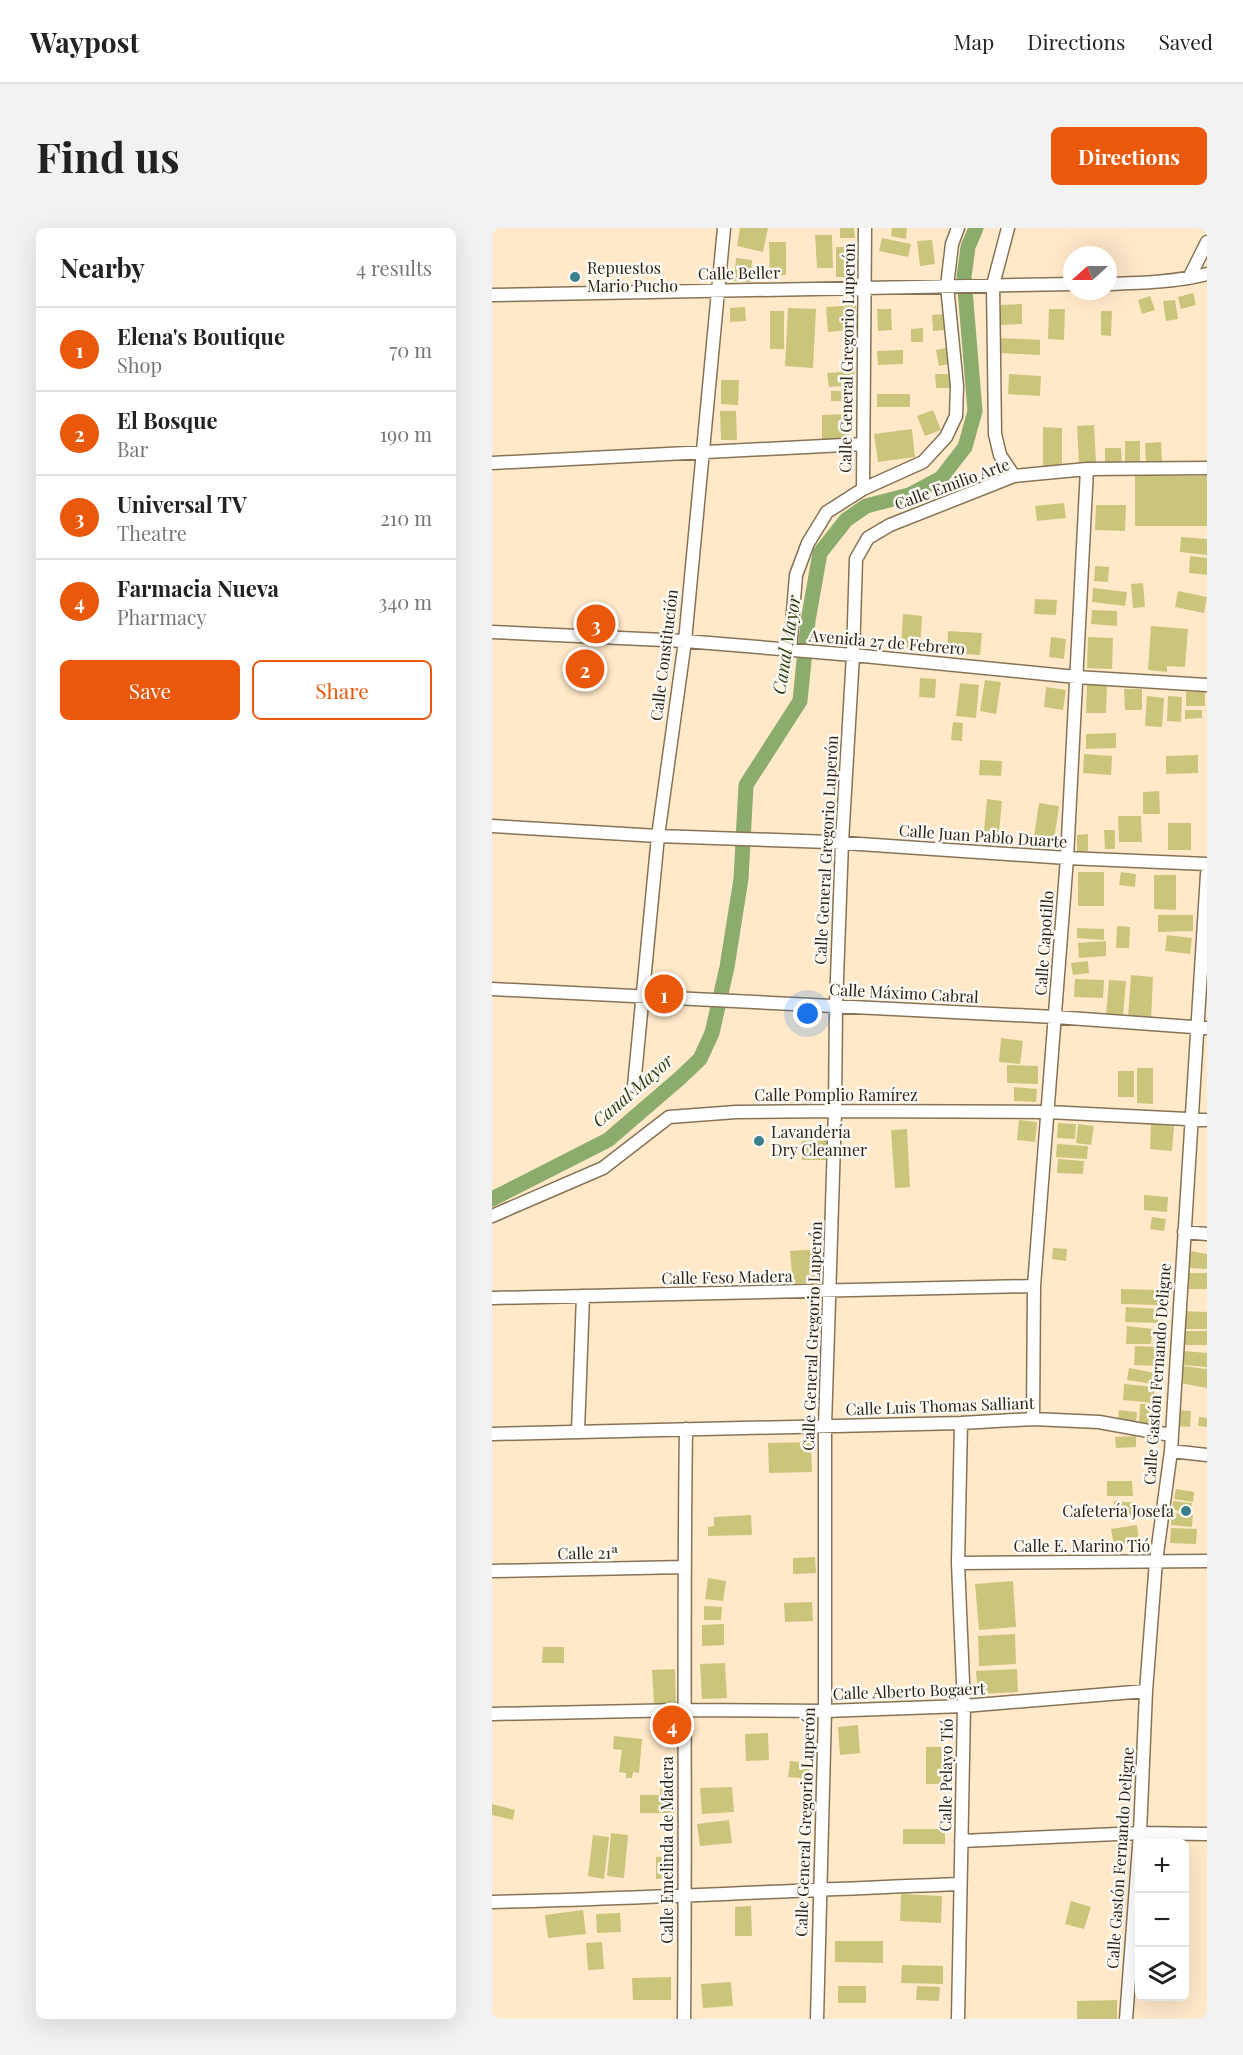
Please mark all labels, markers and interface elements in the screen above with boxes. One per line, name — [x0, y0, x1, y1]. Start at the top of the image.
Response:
text: Waypost — [30, 23, 139, 60]
text: Map — [953, 27, 994, 55]
text: Directions — [1027, 27, 1125, 55]
text: Saved — [1158, 27, 1213, 55]
button: Directions — [1051, 127, 1207, 185]
text: Find us — [36, 128, 180, 184]
street label: Calle General Gregorio Luperón — [834, 243, 859, 473]
north arrow — [1063, 246, 1117, 300]
text: Nearby — [60, 250, 145, 285]
text: 4 results — [356, 254, 432, 281]
place label: Repuestos Mario Pucho — [587, 257, 678, 296]
street label: Calle Beller — [698, 261, 780, 284]
marker: Repuestos Mario Pucho — [568, 270, 582, 284]
text: Elena's Boutique — [117, 321, 285, 351]
text: 1 — [76, 336, 83, 363]
text: 70 m — [389, 336, 432, 363]
text: Shop — [117, 351, 162, 378]
text: El Bosque — [117, 405, 218, 435]
text: 2 — [74, 420, 85, 447]
text: 190 m — [380, 420, 432, 447]
text: Bar — [117, 435, 148, 462]
street label: Calle Emilio Arte — [891, 453, 1012, 514]
text: Universal TV — [117, 489, 247, 519]
text: 3 — [75, 504, 84, 531]
text: 210 m — [380, 504, 432, 531]
text: Theatre — [117, 519, 187, 546]
text: Farmacia Nueva — [117, 573, 279, 603]
street label: Calle Constitución — [645, 587, 682, 722]
text: 4 — [74, 588, 85, 615]
text: 340 m — [378, 588, 432, 615]
water label: Canal Mayor — [766, 592, 806, 696]
pin: 3 — [576, 602, 616, 646]
text: Pharmacy — [117, 603, 207, 630]
street label: Avenida 27 de Febrero — [807, 624, 966, 659]
pin: 2 — [566, 646, 604, 692]
button: Save — [60, 660, 240, 720]
button: Share — [252, 660, 432, 720]
street label: Calle General Gregorio Luperón — [809, 734, 842, 965]
street label: Calle Juan Pablo Duarte — [898, 819, 1068, 852]
street label: Calle Capotillo — [1029, 890, 1058, 996]
pin: 1 — [644, 972, 684, 1017]
street label: Calle Máximo Cabral — [829, 978, 980, 1007]
your location — [793, 999, 822, 1028]
water label: Canal Mayor — [587, 1048, 679, 1132]
street label: Calle Pomplio Ramírez — [754, 1084, 918, 1105]
place label: Lavandería Dry Cleanner — [771, 1121, 867, 1160]
marker: Lavandería Dry Cleanner — [752, 1134, 766, 1148]
street label: Calle General Gregorio Luperón — [797, 1220, 826, 1451]
street label: Calle Gastón Fernando Deligne — [1138, 1262, 1175, 1486]
street label: Calle Feso Madera — [661, 1265, 793, 1288]
street label: Calle Luis Thomas Salliant — [845, 1392, 1035, 1419]
place label: Cafetería Josefa — [1062, 1500, 1174, 1521]
marker: Cafetería Josefa — [1179, 1504, 1193, 1518]
street label: Calle E. Marino Tió — [1014, 1535, 1151, 1556]
street label: Calle 21ª — [557, 1541, 619, 1564]
street label: Calle Alberto Bogaert — [832, 1677, 986, 1704]
pin: 4 — [652, 1702, 692, 1748]
street label: Calle General Gregorio Luperón — [790, 1706, 819, 1937]
street label: Calle Pelayo Tió — [934, 1718, 957, 1832]
street label: Calle Gastón Fernando Deligne — [1101, 1746, 1138, 1970]
street label: Calle Emelinda de Madera — [656, 1756, 677, 1944]
map controls — [1135, 1839, 1189, 2001]
button: + — [1135, 1839, 1189, 1893]
button: − — [1135, 1893, 1189, 1947]
button: layers — [1135, 1947, 1189, 2001]

